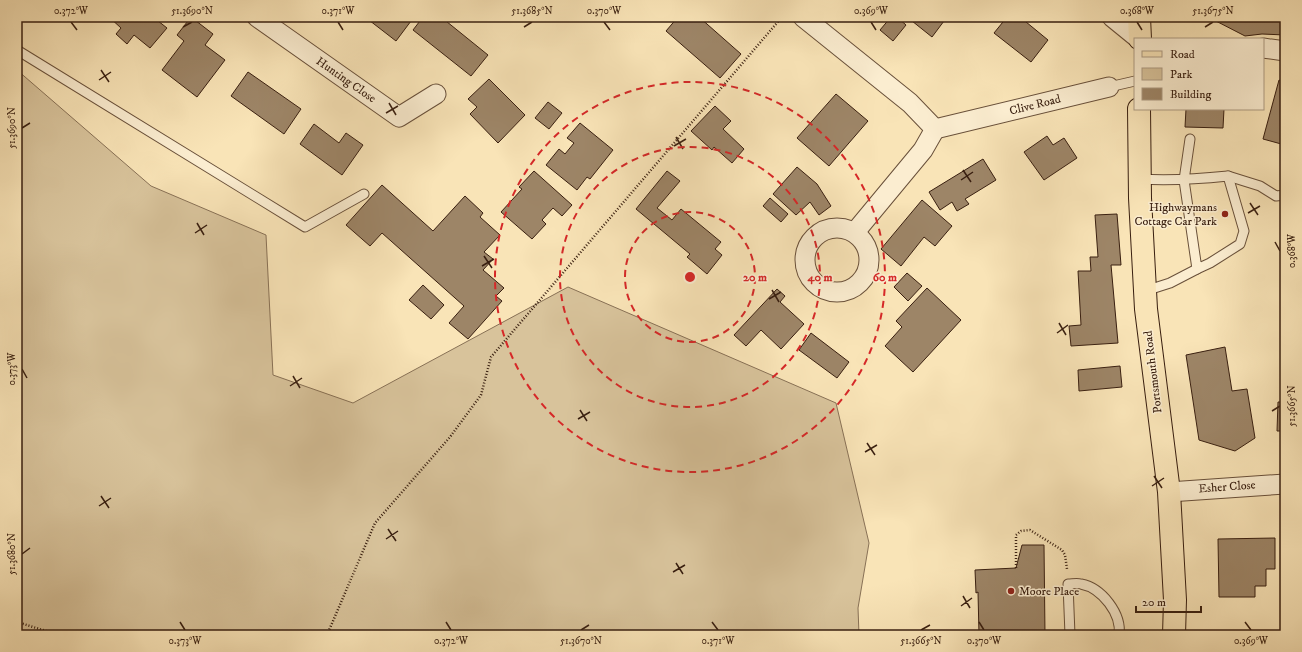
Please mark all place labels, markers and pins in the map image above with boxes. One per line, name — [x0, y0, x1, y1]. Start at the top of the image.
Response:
place label: Highwaymans Cottage Car Park — [1134, 200, 1217, 229]
marker: Highwaymans Cottage Car Park — [1220, 209, 1230, 219]
centre of rings — [683, 270, 697, 284]
place label: Moore Place — [1019, 584, 1079, 599]
marker: Moore Place — [1006, 586, 1016, 596]

